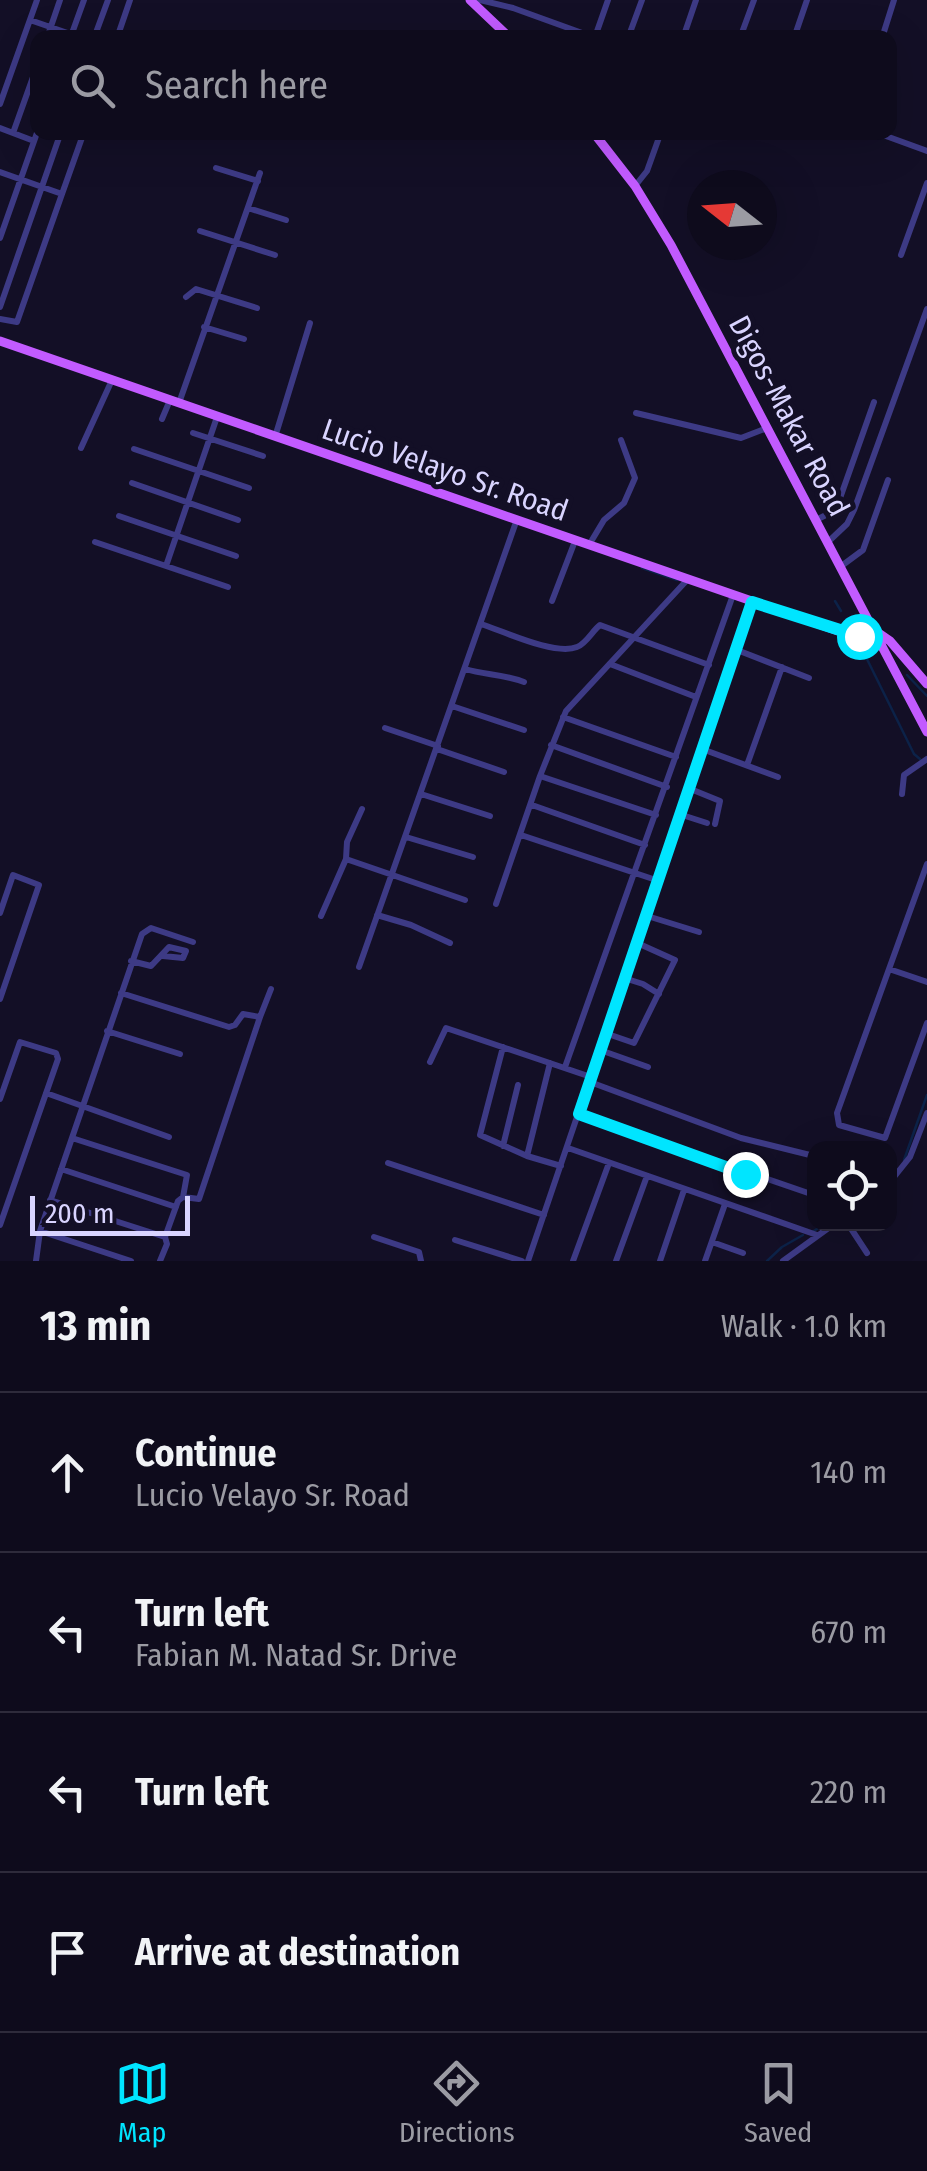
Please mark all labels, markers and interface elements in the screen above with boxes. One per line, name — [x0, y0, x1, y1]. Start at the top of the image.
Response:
search box — [30, 30, 897, 140]
icon: search — [65, 58, 120, 113]
text: Search here — [145, 62, 328, 108]
north arrow — [687, 170, 777, 260]
street label: Digos-Makar Road — [721, 310, 857, 522]
street label: Lucio Velayo Sr. Road — [317, 411, 573, 529]
route start — [837, 614, 883, 660]
map controls — [807, 1141, 897, 1231]
button: locate — [807, 1141, 897, 1231]
route end — [723, 1152, 769, 1198]
scale bar — [30, 1191, 190, 1236]
text: 200 m — [45, 1197, 115, 1230]
text: 13 min — [40, 1301, 151, 1351]
text: Walk · 1.0 km — [721, 1307, 887, 1345]
text: Continue — [135, 1430, 276, 1476]
icon: ahead — [40, 1445, 95, 1500]
text: 140 m — [810, 1453, 887, 1491]
text: Lucio Velayo Sr. Road — [135, 1476, 410, 1514]
text: Turn left — [135, 1590, 269, 1636]
icon: left — [40, 1605, 95, 1660]
text: 670 m — [810, 1613, 887, 1651]
text: Fabian M. Natad Sr. Drive — [135, 1636, 457, 1674]
icon: left — [40, 1765, 95, 1820]
text: Turn left — [135, 1769, 269, 1815]
text: 220 m — [810, 1773, 887, 1811]
icon: arrive — [40, 1925, 95, 1980]
text: Arrive at destination — [135, 1929, 460, 1975]
tab: Map — [115, 2056, 170, 2149]
tab: Directions — [399, 2056, 515, 2149]
tab: Saved — [744, 2056, 812, 2149]

